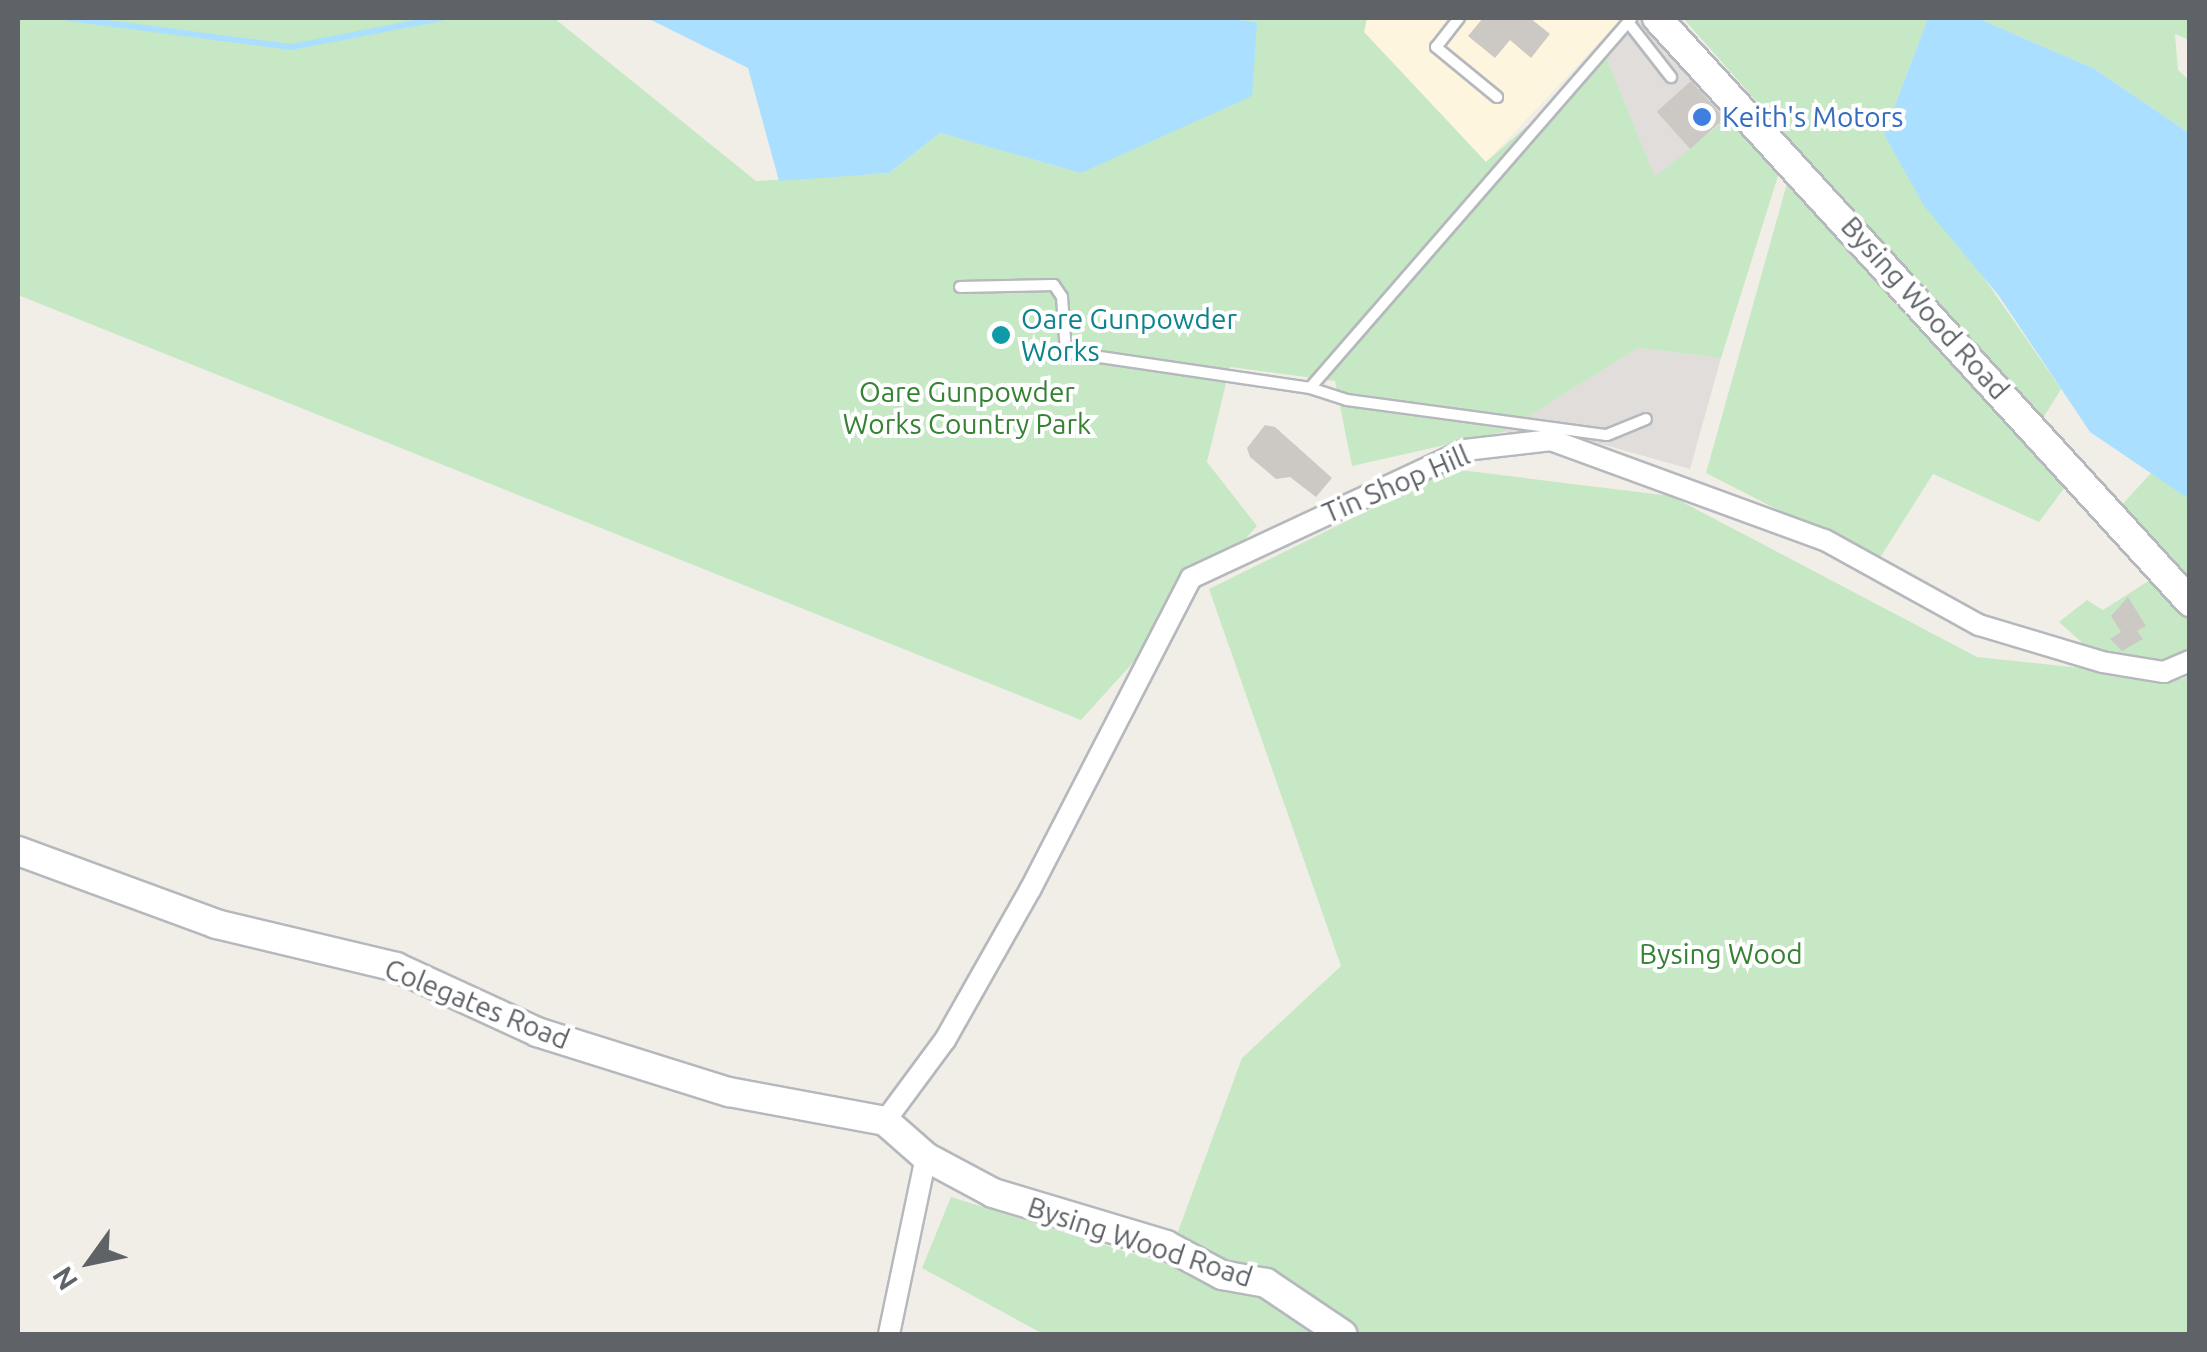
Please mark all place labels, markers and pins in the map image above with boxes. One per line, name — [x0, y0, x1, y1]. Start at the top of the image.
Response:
place label: Keith's Motors — [1722, 100, 1903, 134]
marker: Keith's Motors — [1691, 106, 1713, 128]
place label: Oare Gunpowder Works — [1021, 302, 1237, 368]
marker: Oare Gunpowder Works — [990, 324, 1012, 346]

